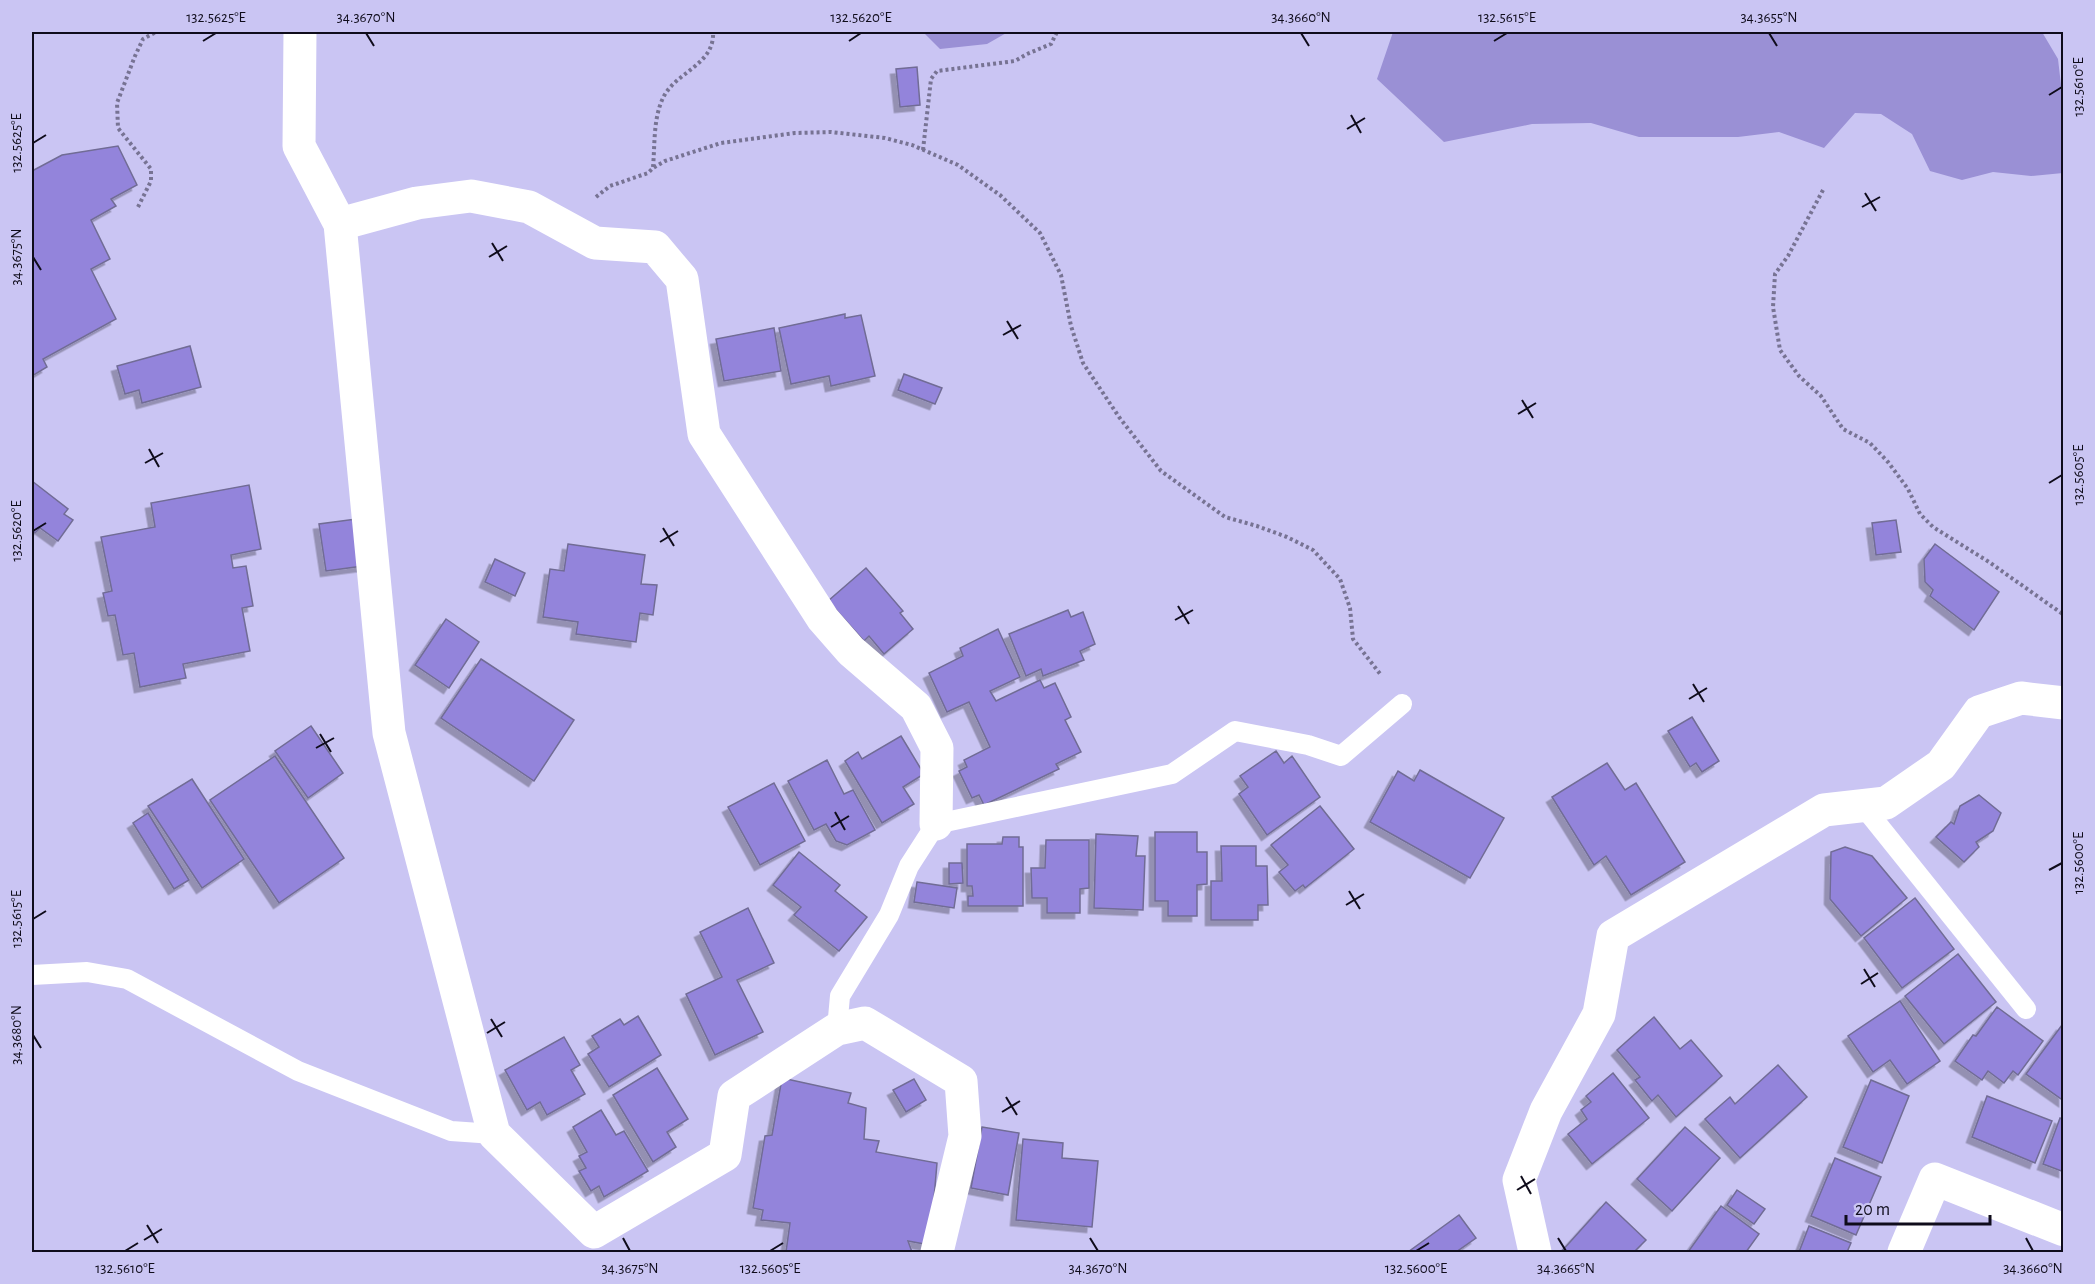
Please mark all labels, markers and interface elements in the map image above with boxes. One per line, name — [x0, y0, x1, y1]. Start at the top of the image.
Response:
text: 132.5625°E — [186, 10, 246, 25]
text: 34.3670°N — [337, 10, 395, 25]
text: 132.5620°E — [830, 10, 892, 25]
text: 34.3660°N — [1271, 10, 1331, 25]
text: 132.5615°E — [1478, 10, 1536, 25]
text: 34.3655°N — [1740, 10, 1798, 25]
text: 132.5610°E — [2071, 57, 2086, 117]
text: 132.5625°E — [9, 113, 24, 173]
text: 34.3675°N — [9, 228, 24, 286]
text: 132.5605°E — [2071, 445, 2086, 505]
text: 132.5620°E — [9, 500, 24, 562]
text: 132.5600°E — [2071, 832, 2086, 894]
text: 132.5615°E — [9, 890, 24, 948]
text: 34.3680°N — [9, 1005, 24, 1065]
scale bar — [1846, 1188, 1990, 1226]
text: 20 m — [1855, 1201, 1890, 1219]
text: 132.5610°E — [95, 1261, 155, 1276]
text: 34.3675°N — [601, 1261, 659, 1276]
text: 132.5605°E — [740, 1261, 800, 1276]
text: 34.3670°N — [1069, 1261, 1127, 1276]
text: 132.5600°E — [1385, 1261, 1447, 1276]
text: 34.3665°N — [1537, 1261, 1595, 1276]
text: 34.3660°N — [2003, 1261, 2063, 1276]

